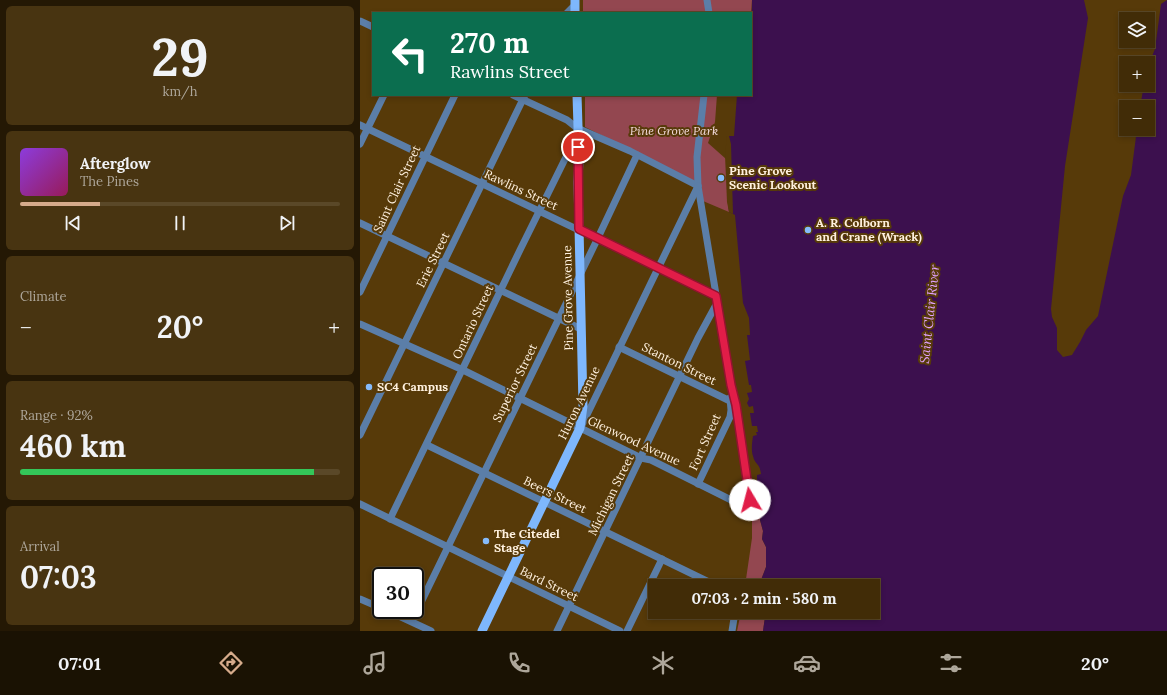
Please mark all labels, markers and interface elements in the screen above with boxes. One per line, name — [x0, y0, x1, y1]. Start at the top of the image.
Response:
map controls — [1119, 12, 1155, 136]
button: layers — [1119, 12, 1155, 48]
text: 29 — [151, 24, 209, 90]
text: 270 m — [450, 25, 529, 61]
icon: left — [384, 28, 436, 80]
button: + — [1119, 56, 1155, 92]
text: Rawlins Street — [450, 60, 570, 83]
text: km/h — [162, 83, 198, 100]
button: − — [1119, 100, 1155, 136]
park label: Pine Grove Park — [630, 123, 718, 138]
pin — [561, 130, 595, 164]
icon: arrive — [567, 136, 589, 158]
street label: Saint Clair Street — [370, 142, 424, 235]
text: Afterglow — [80, 154, 150, 173]
place label: Pine Grove Scenic Lookout — [729, 163, 818, 192]
street label: Rawlins Street — [482, 166, 561, 213]
text: The Pines — [80, 173, 139, 190]
marker: Pine Grove Scenic Lookout — [716, 173, 726, 183]
icon: previous — [62, 212, 84, 234]
icon: pause — [169, 212, 191, 234]
icon: next — [276, 212, 298, 234]
place label: A. R. Colborn and Crane (Wrack) — [816, 215, 922, 245]
marker: A. R. Colborn and Crane (Wrack) — [803, 225, 813, 235]
street label: Erie Street — [413, 229, 453, 290]
street label: Pine Grove Avenue — [559, 245, 576, 351]
water label: Saint Clair River — [916, 264, 943, 364]
street label: Ontario Street — [449, 282, 496, 361]
text: Climate — [20, 288, 67, 305]
text: 20° — [157, 308, 203, 346]
text: − — [20, 313, 32, 341]
text: + — [328, 313, 340, 341]
street label: Stanton Street — [640, 339, 719, 388]
street label: Superior Street — [489, 341, 540, 425]
street label: Huron Avenue — [554, 363, 603, 442]
place label: SC4 Campus — [377, 379, 448, 394]
marker: SC4 Campus — [364, 382, 374, 392]
text: Range · 92% — [20, 407, 93, 424]
street label: Fort Street — [685, 411, 724, 472]
street label: Glenwood Avenue — [585, 412, 683, 469]
text: 460 km — [20, 427, 126, 465]
street label: Michigan Street — [584, 451, 637, 538]
street label: Beers Street — [521, 473, 590, 516]
position arrow — [729, 479, 771, 521]
place label: The Citedel Stage — [494, 526, 560, 555]
marker: The Citedel Stage — [481, 536, 491, 546]
text: Arrival — [20, 538, 60, 555]
text: 07:03 — [20, 558, 97, 596]
street label: Bard Street — [518, 563, 581, 604]
speed limit sign: 30 — [372, 567, 424, 619]
text: 07:03 · 2 min · 580 m — [691, 589, 837, 608]
icon: directions — [217, 649, 245, 677]
icon: music — [361, 649, 389, 677]
icon: phone — [505, 649, 533, 677]
icon: climate — [649, 649, 677, 677]
icon: car — [793, 649, 821, 677]
icon: filters — [937, 649, 965, 677]
text: 07:01 — [58, 652, 101, 675]
text: 20° — [1081, 652, 1109, 675]

